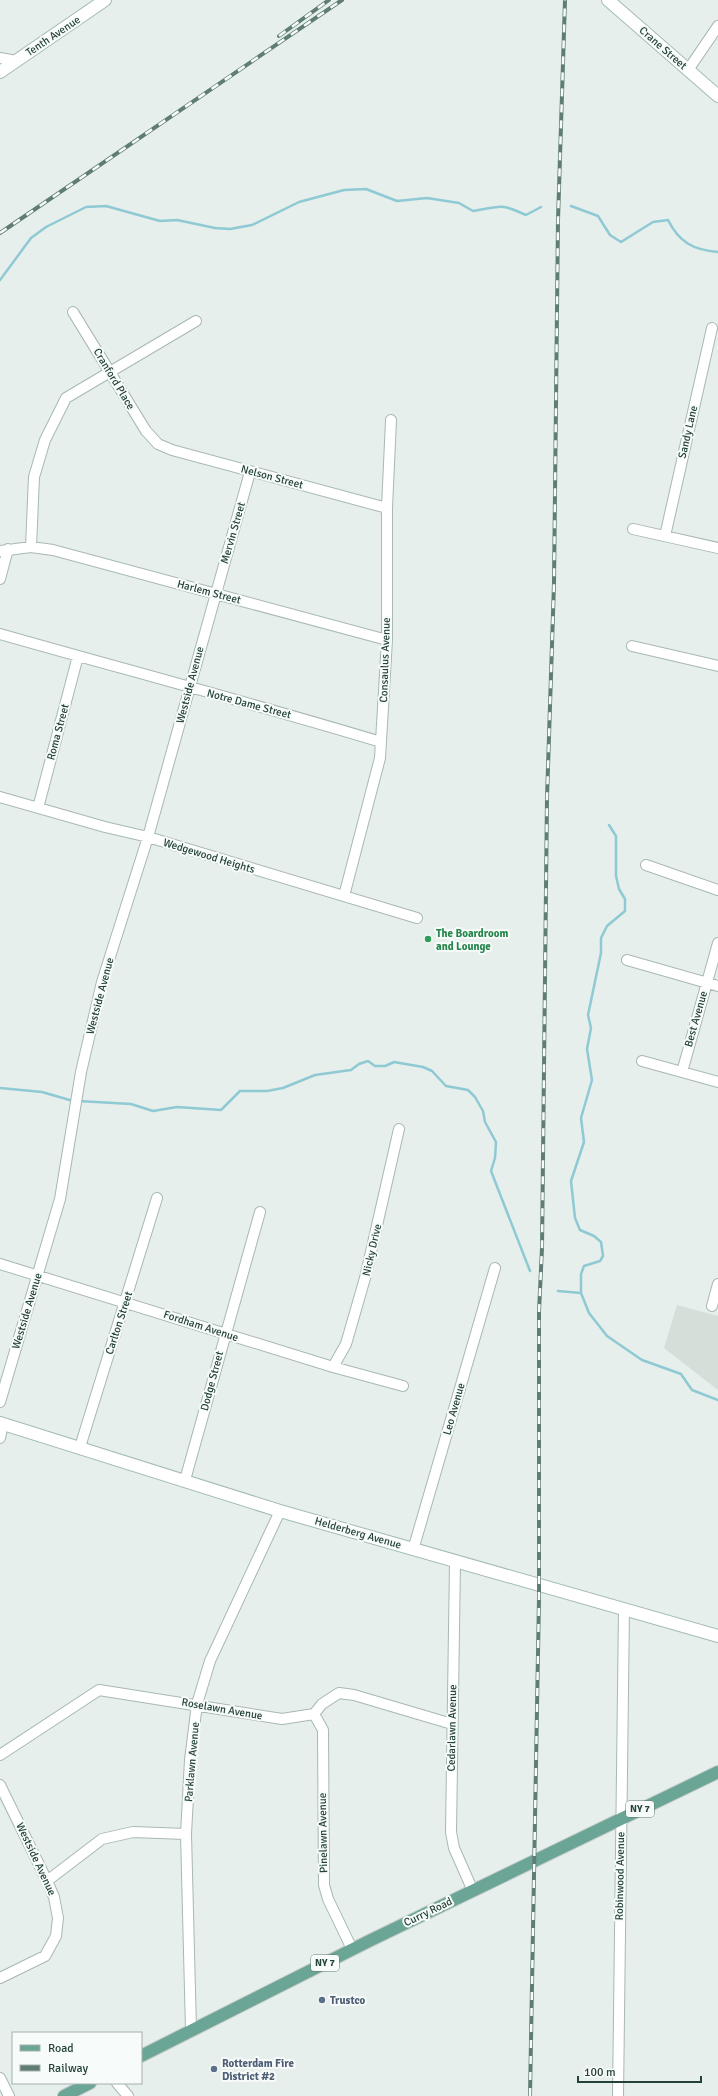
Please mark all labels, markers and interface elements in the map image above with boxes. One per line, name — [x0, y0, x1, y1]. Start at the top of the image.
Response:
street label: Tenth Avenue — [23, 13, 83, 59]
street label: Crane Street — [637, 24, 690, 72]
street label: Cranford Place — [91, 346, 137, 412]
street label: Sandy Lane — [676, 404, 700, 460]
street label: Nelson Street — [239, 462, 305, 492]
street label: Mervin Street — [218, 500, 248, 565]
street label: Harlem Street — [176, 577, 242, 607]
street label: Consaulus Avenue — [377, 617, 393, 703]
street label: Westside Avenue — [173, 645, 207, 725]
street label: Notre Dame Street — [205, 687, 293, 722]
street label: Roma Street — [44, 702, 72, 762]
street label: Wedgewood Heights — [162, 836, 257, 876]
place label: The Boardroom and Lounge — [436, 927, 508, 953]
marker: The Boardroom and Lounge — [423, 934, 433, 944]
street label: Westside Avenue — [83, 956, 117, 1036]
street label: Best Avenue — [682, 989, 710, 1049]
street label: Nicky Drive — [360, 1223, 384, 1277]
street label: Westside Avenue — [9, 1271, 45, 1351]
street label: Carlton Street — [103, 1290, 135, 1356]
street label: Fordham Avenue — [162, 1308, 240, 1344]
street label: Dodge Street — [198, 1350, 226, 1412]
street label: Leo Avenue — [440, 1381, 468, 1437]
street label: Helderberg Avenue — [313, 1514, 403, 1552]
street label: Cedarlawn Avenue — [445, 1684, 459, 1772]
street label: Roselawn Avenue — [181, 1695, 263, 1723]
street label: Parklawn Avenue — [182, 1721, 202, 1803]
street label: Pinelawn Avenue — [316, 1793, 330, 1873]
road number: NY 7 — [626, 1801, 654, 1817]
street label: Westside Avenue — [13, 1820, 59, 1898]
street label: Robinwood Avenue — [613, 1832, 627, 1920]
street label: Curry Road — [402, 1895, 454, 1929]
road number: NY 7 — [311, 1955, 339, 1971]
place label: Trustco — [330, 1994, 366, 2007]
marker: Trustco — [317, 1995, 327, 2005]
legend — [12, 2032, 142, 2084]
text: Road — [48, 2041, 74, 2056]
place label: Rotterdam Fire District #2 — [222, 2057, 294, 2083]
scale bar — [578, 2058, 701, 2084]
text: Railway — [48, 2061, 88, 2076]
marker: Rotterdam Fire District #2 — [209, 2064, 219, 2074]
text: 100 m — [584, 2065, 616, 2080]

